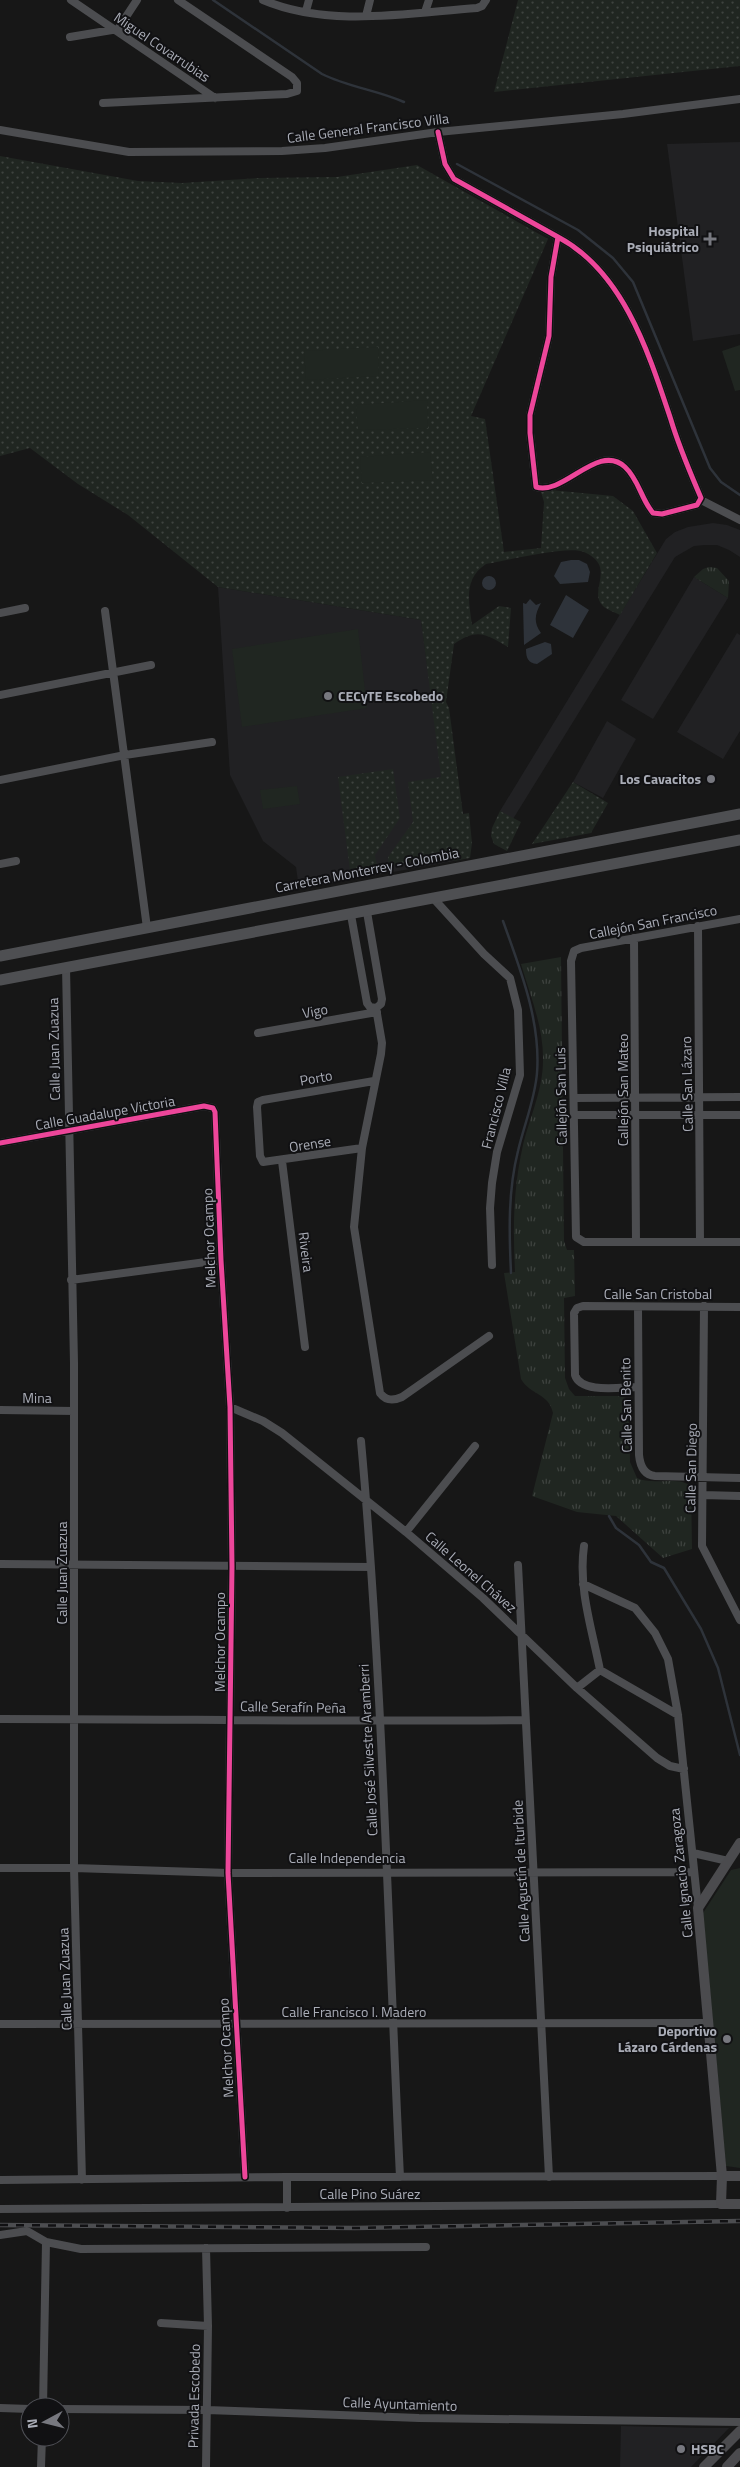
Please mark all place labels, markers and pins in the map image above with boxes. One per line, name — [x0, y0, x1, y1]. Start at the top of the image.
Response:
place label: Hospital Psiquiátrico — [627, 220, 699, 257]
marker: Hospital Psiquiátrico — [703, 232, 717, 246]
place label: CECyTE Escobedo — [338, 685, 443, 706]
marker: CECyTE Escobedo — [322, 690, 334, 702]
place label: Los Cavacitos — [620, 768, 701, 789]
marker: Los Cavacitos — [705, 773, 717, 785]
place label: Deportivo Lázaro Cárdenas — [618, 2020, 717, 2057]
marker: Deportivo Lázaro Cárdenas — [721, 2033, 733, 2045]
place label: HSBC — [691, 2438, 725, 2459]
marker: HSBC — [675, 2443, 687, 2455]

